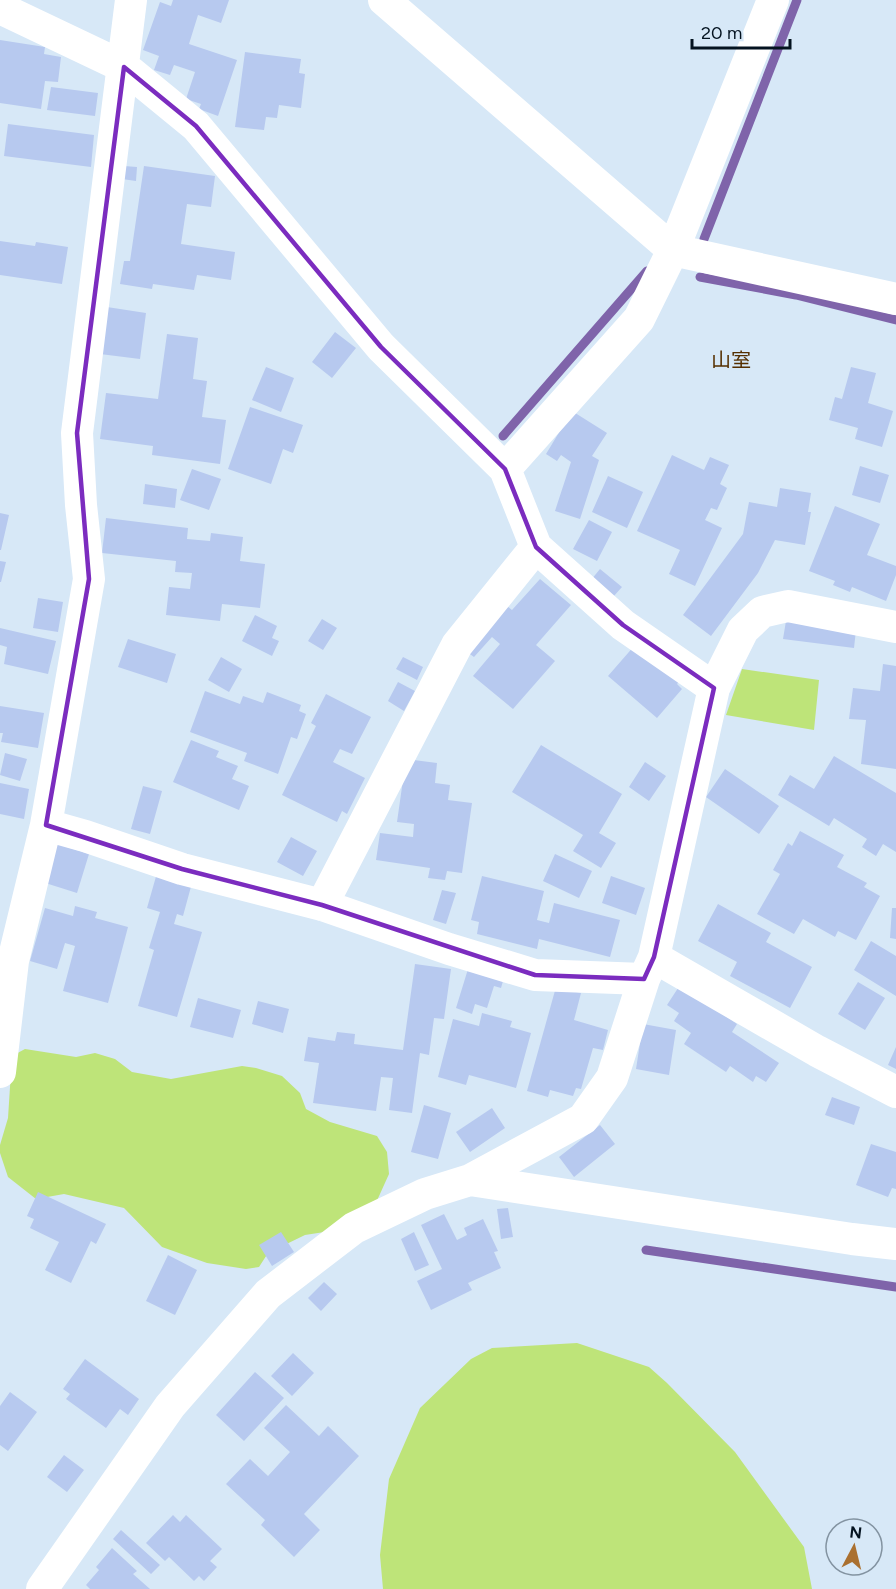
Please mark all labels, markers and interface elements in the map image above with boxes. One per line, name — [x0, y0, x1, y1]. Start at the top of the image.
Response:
scale bar — [692, 12, 790, 50]
text: 20 m — [701, 22, 742, 44]
district label: 山室 — [711, 348, 751, 372]
north arrow — [824, 1517, 884, 1577]
text: N — [848, 1522, 863, 1543]

